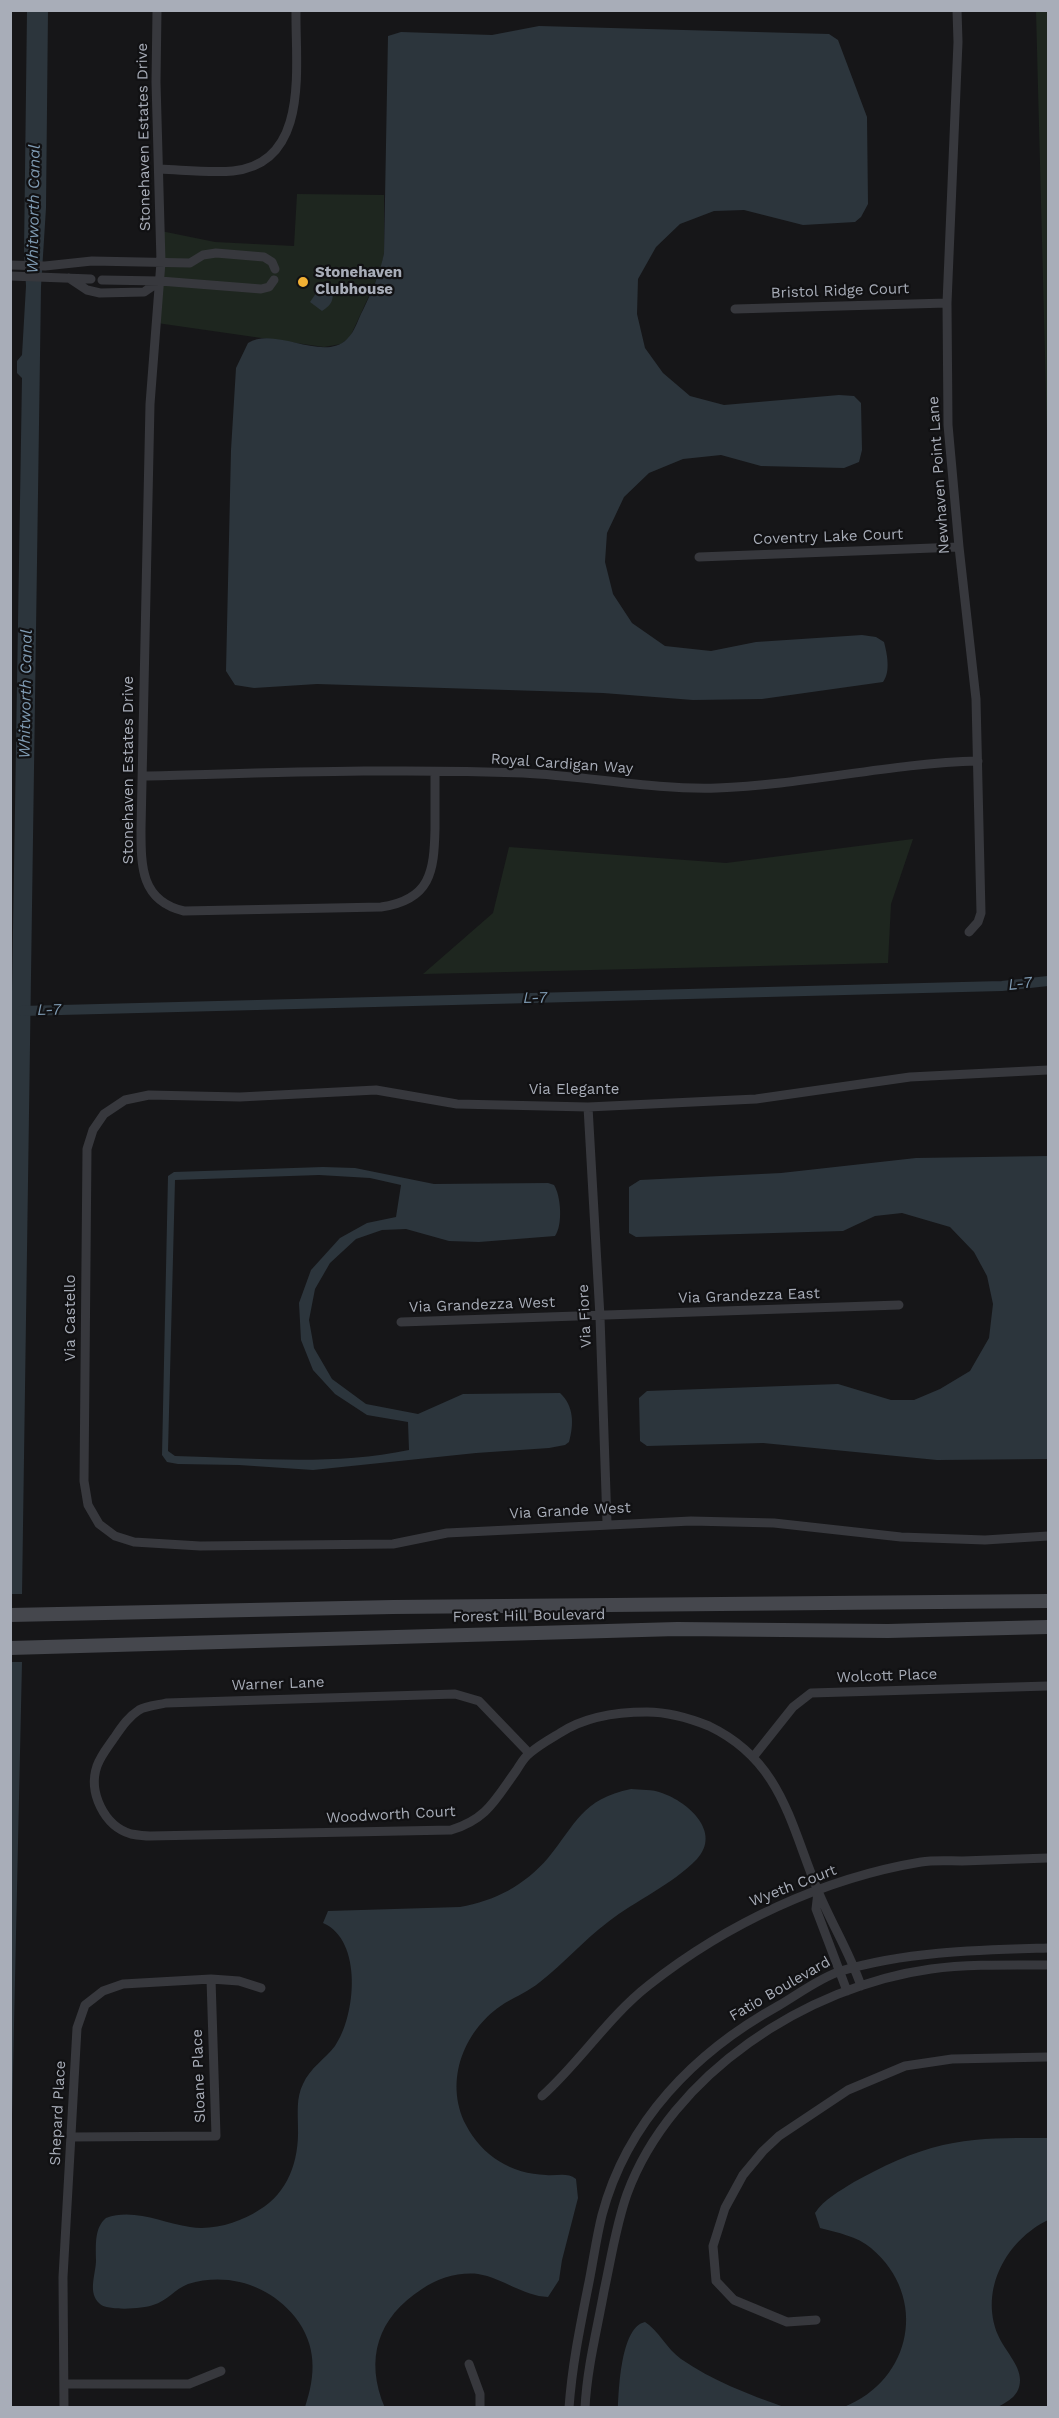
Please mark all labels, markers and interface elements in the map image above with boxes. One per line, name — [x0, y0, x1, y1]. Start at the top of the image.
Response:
street label: Stonehaven Estates Drive — [133, 43, 155, 231]
water label: Whitworth Canal — [23, 144, 45, 274]
place label: Stonehaven Clubhouse — [315, 264, 402, 299]
marker: Stonehaven Clubhouse — [296, 275, 310, 289]
street label: Bristol Ridge Court — [771, 280, 909, 302]
street label: Newhaven Point Lane — [925, 395, 953, 555]
street label: Coventry Lake Court — [753, 525, 903, 549]
water label: Whitworth Canal — [15, 629, 37, 759]
street label: Stonehaven Estates Drive — [120, 676, 138, 864]
street label: Royal Cardigan Way — [490, 750, 634, 778]
water label: L-7 — [1007, 973, 1033, 995]
water label: L-7 — [523, 988, 547, 1008]
water label: L-7 — [37, 1000, 61, 1020]
street label: Via Elegante — [529, 1081, 619, 1099]
street label: Via Castello — [62, 1274, 80, 1362]
street label: Via Fiore — [574, 1284, 596, 1348]
street label: Via Grandezza East — [678, 1285, 820, 1307]
street label: Via Grandezza West — [409, 1293, 555, 1317]
street label: Via Grande West — [509, 1499, 631, 1523]
street label: Forest Hill Boulevard — [452, 1606, 606, 1626]
street label: Wolcott Place — [836, 1665, 938, 1687]
street label: Warner Lane — [231, 1673, 325, 1695]
street label: Woodworth Court — [326, 1803, 456, 1827]
street label: Wyeth Court — [747, 1861, 839, 1911]
street label: Fatio Boulevard — [726, 1953, 834, 2025]
street label: Sloane Place — [188, 2029, 210, 2123]
street label: Shepard Place — [46, 2060, 70, 2166]

